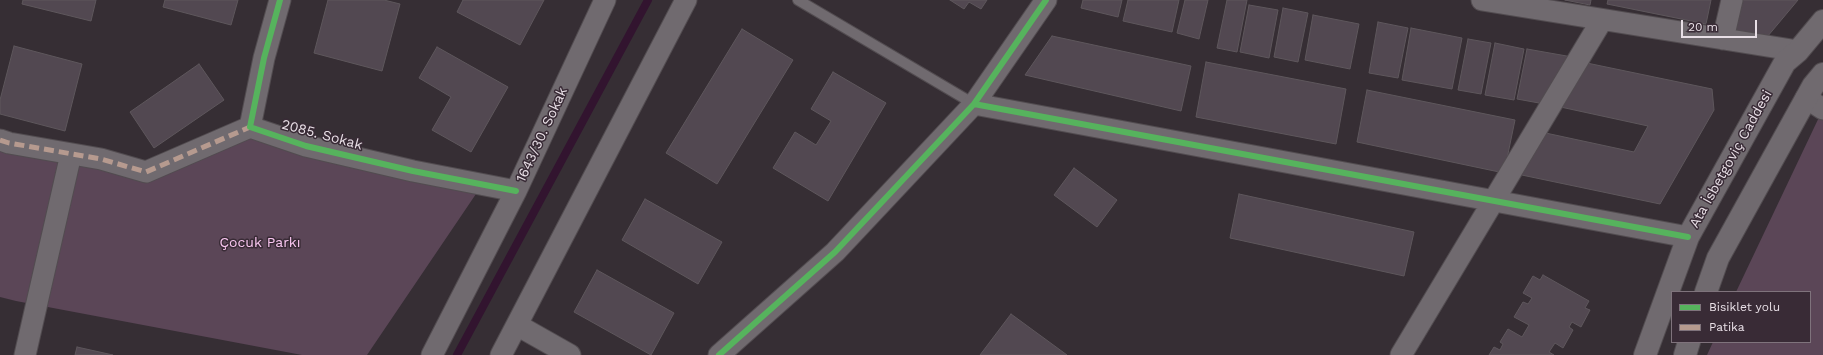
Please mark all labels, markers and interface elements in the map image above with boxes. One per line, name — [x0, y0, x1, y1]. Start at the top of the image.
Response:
scale bar — [1683, 12, 1759, 38]
text: 20 m — [1688, 20, 1718, 34]
street label: 1643/30. Sokak — [513, 85, 571, 185]
street label: Ata İsbetgoviç Caddesi — [1686, 87, 1776, 231]
street label: 2085. Sokak — [280, 116, 364, 154]
park label: Çocuk Parkı — [219, 235, 301, 251]
legend — [1671, 291, 1811, 343]
text: Bisiklet yolu — [1709, 300, 1780, 314]
text: Patika — [1709, 320, 1745, 334]

